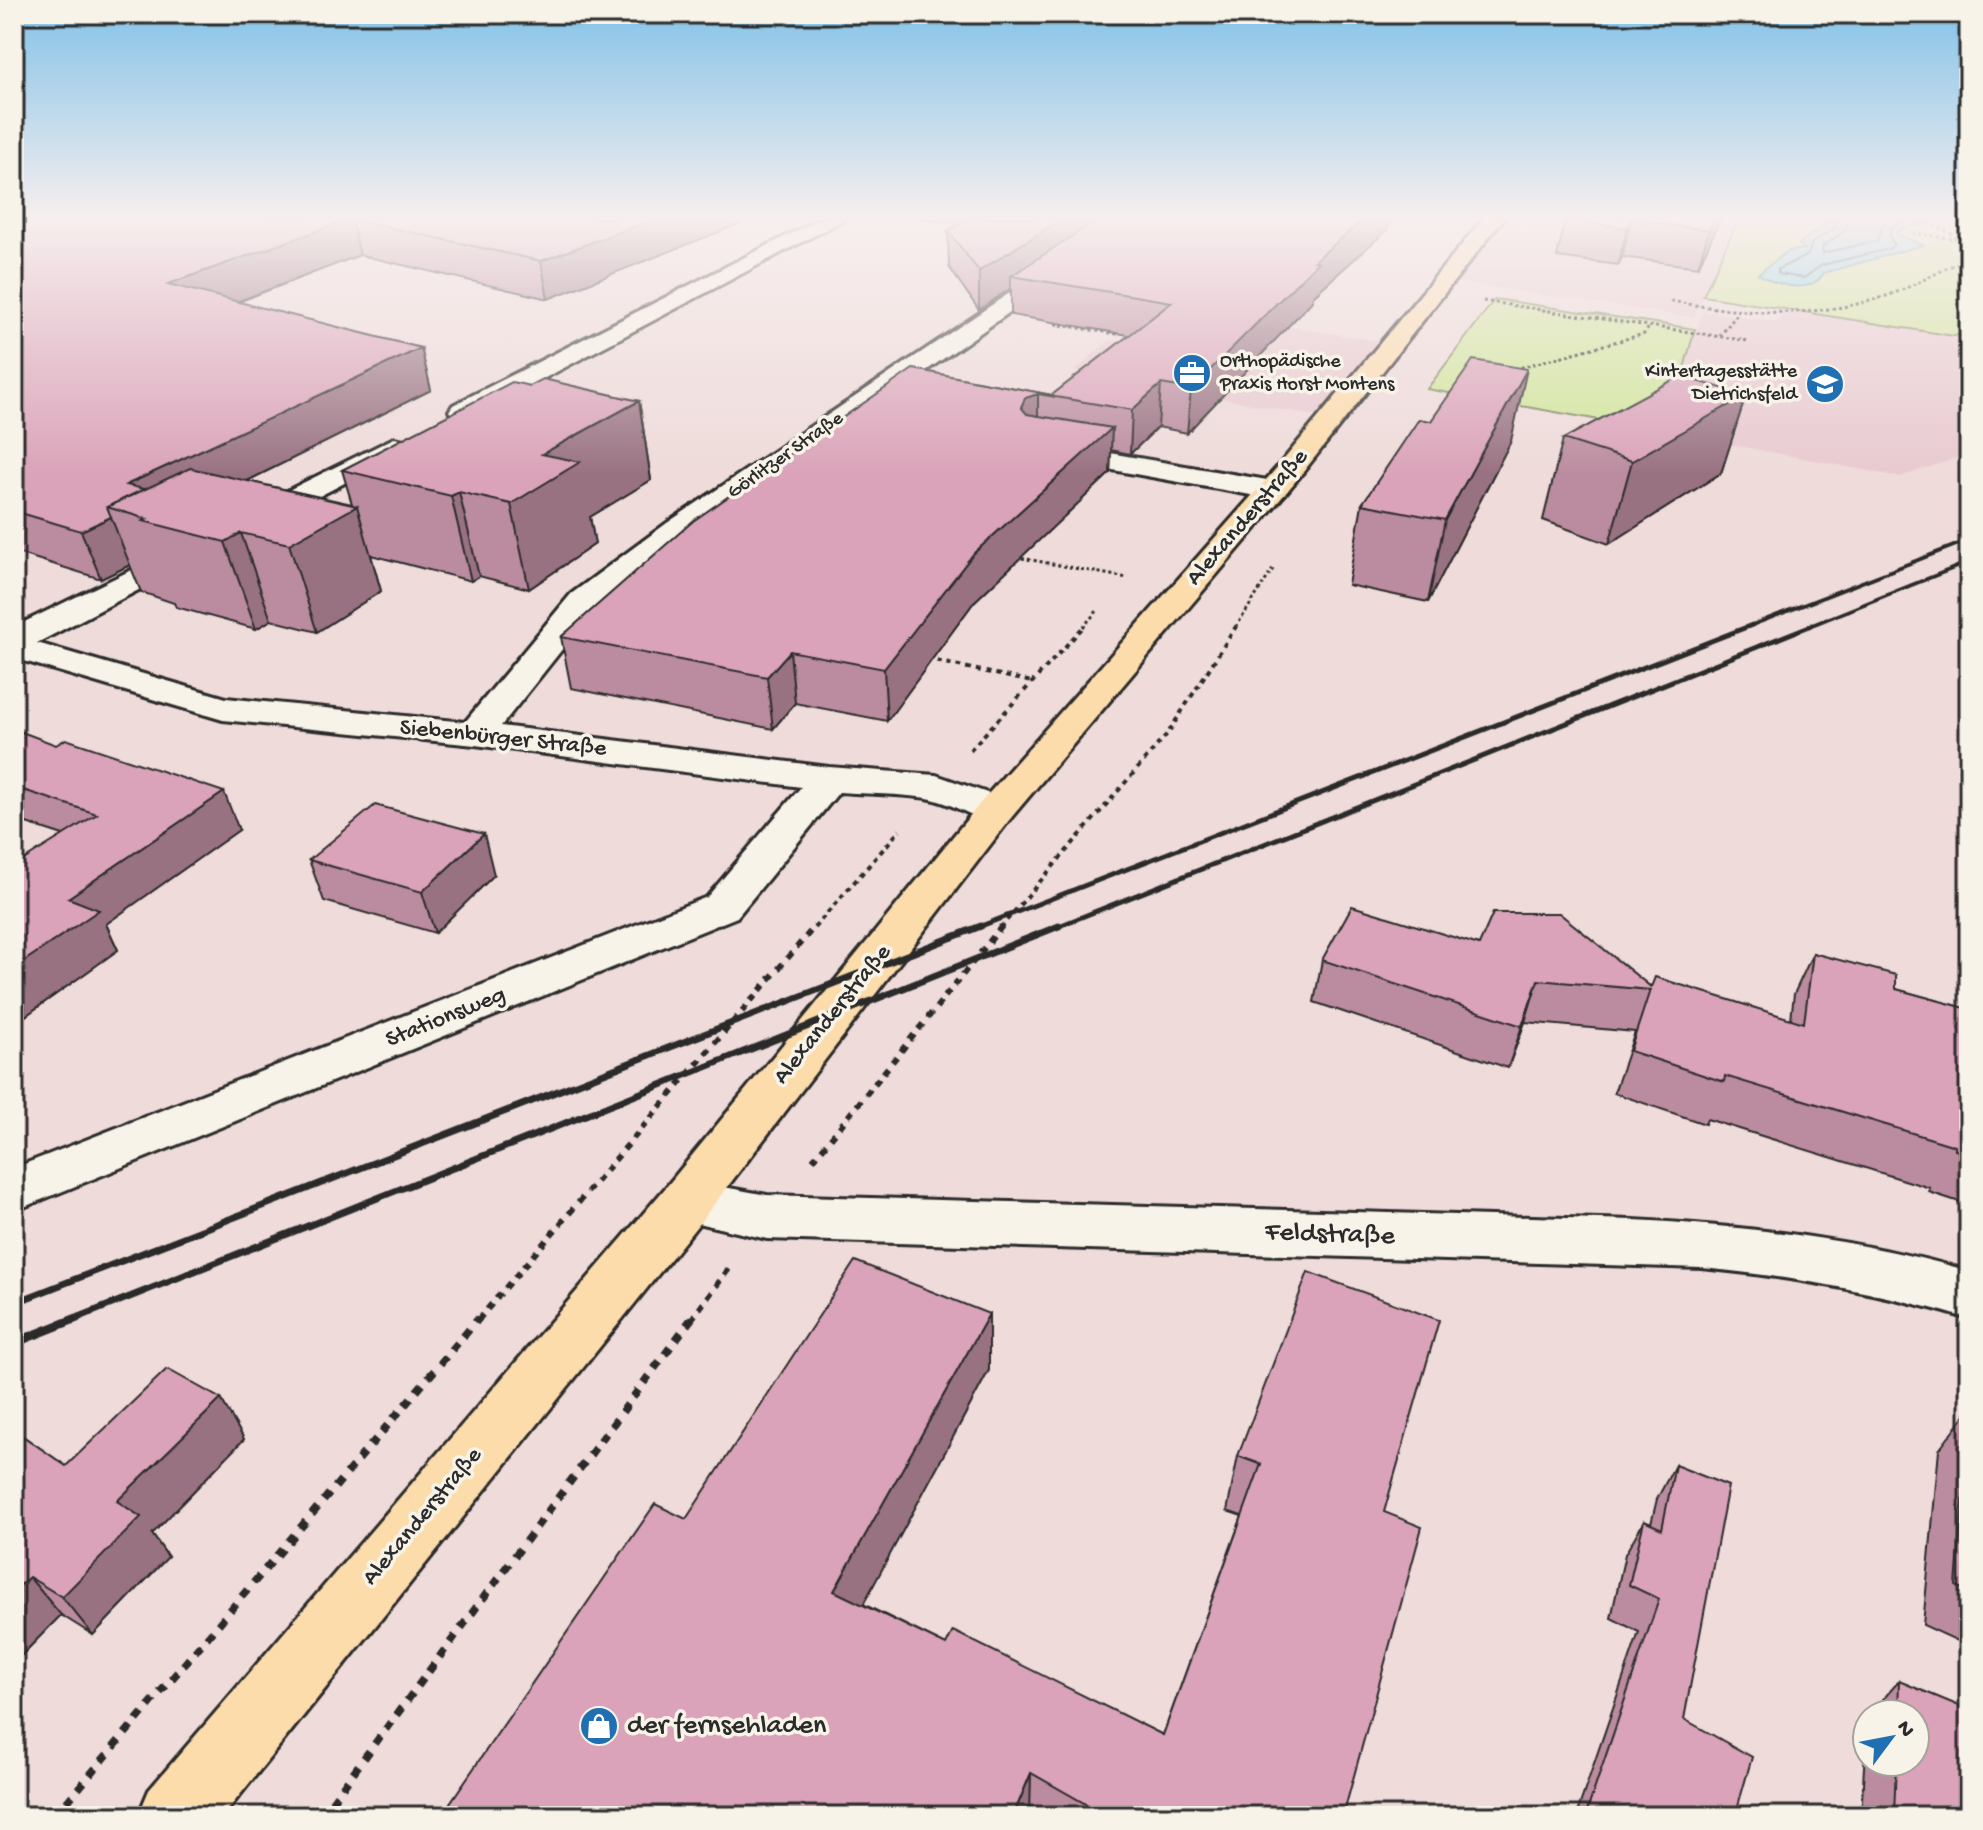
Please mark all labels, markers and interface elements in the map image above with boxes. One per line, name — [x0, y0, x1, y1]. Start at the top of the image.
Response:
place label: Orthopädische Praxis Horst Montens — [1219, 351, 1395, 397]
office icon: Orthopädische Praxis Horst Montens — [1171, 352, 1213, 394]
place label: Kintertagesstätte Dietrichsfeld — [1645, 361, 1799, 407]
school or university icon: Kintertagesstätte Dietrichsfeld — [1804, 363, 1846, 405]
street label: Görlitzer Straße — [724, 407, 849, 504]
street label: Alexanderstraße — [1181, 443, 1316, 592]
street label: Siebenbürger Straße — [398, 714, 608, 764]
street label: Alexanderstraße — [768, 939, 899, 1091]
street label: Stationsweg — [382, 981, 510, 1055]
street label: Feldstraße — [1263, 1216, 1396, 1254]
street label: Alexanderstraße — [357, 1442, 490, 1592]
north arrow — [1851, 1698, 1931, 1778]
shop icon: der fernsehladen — [578, 1705, 620, 1747]
place label: der fernsehladen — [627, 1710, 827, 1743]
text: N — [1890, 1717, 1919, 1743]

